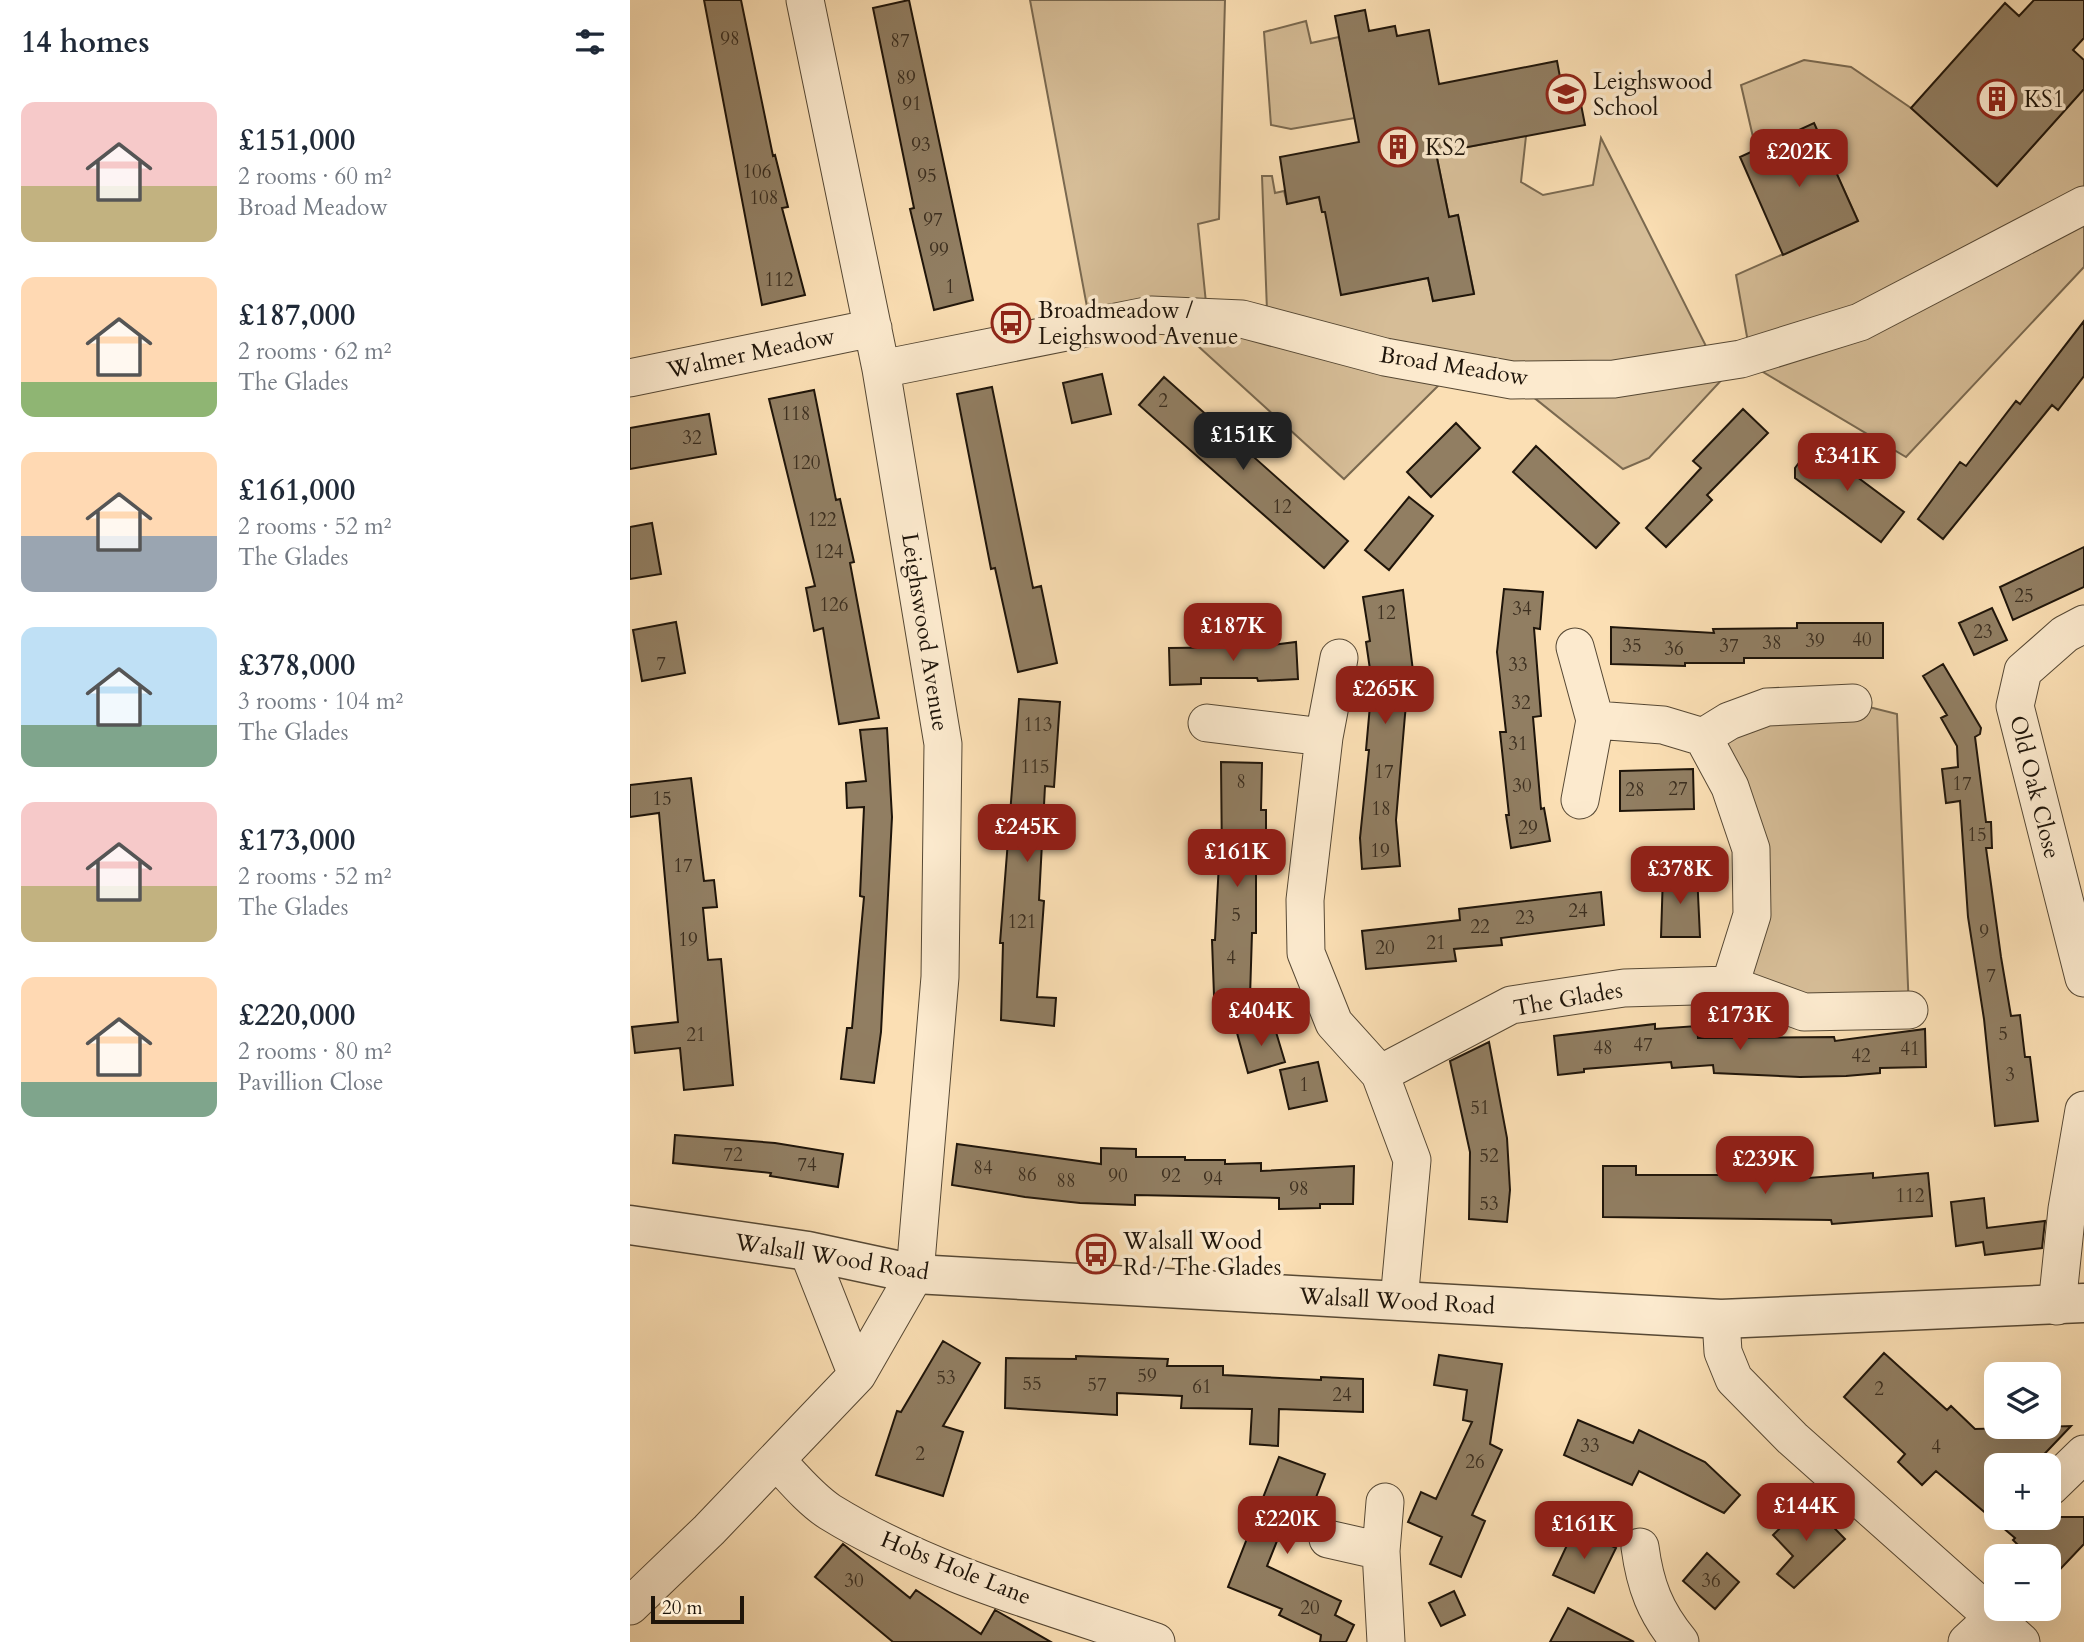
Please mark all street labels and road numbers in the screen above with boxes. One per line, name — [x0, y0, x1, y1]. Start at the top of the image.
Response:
street label: Walmer Meadow — [663, 320, 838, 386]
street label: Broad Meadow — [1378, 339, 1531, 393]
street label: Leighswood Avenue — [894, 531, 956, 733]
street label: Old Oak Close — [2002, 712, 2068, 862]
street label: The Glades — [1511, 974, 1625, 1024]
street label: Walsall Wood Road — [732, 1226, 932, 1288]
street label: Walsall Wood Road — [1297, 1280, 1496, 1322]
street label: Hobs Hole Lane — [876, 1524, 1036, 1612]

